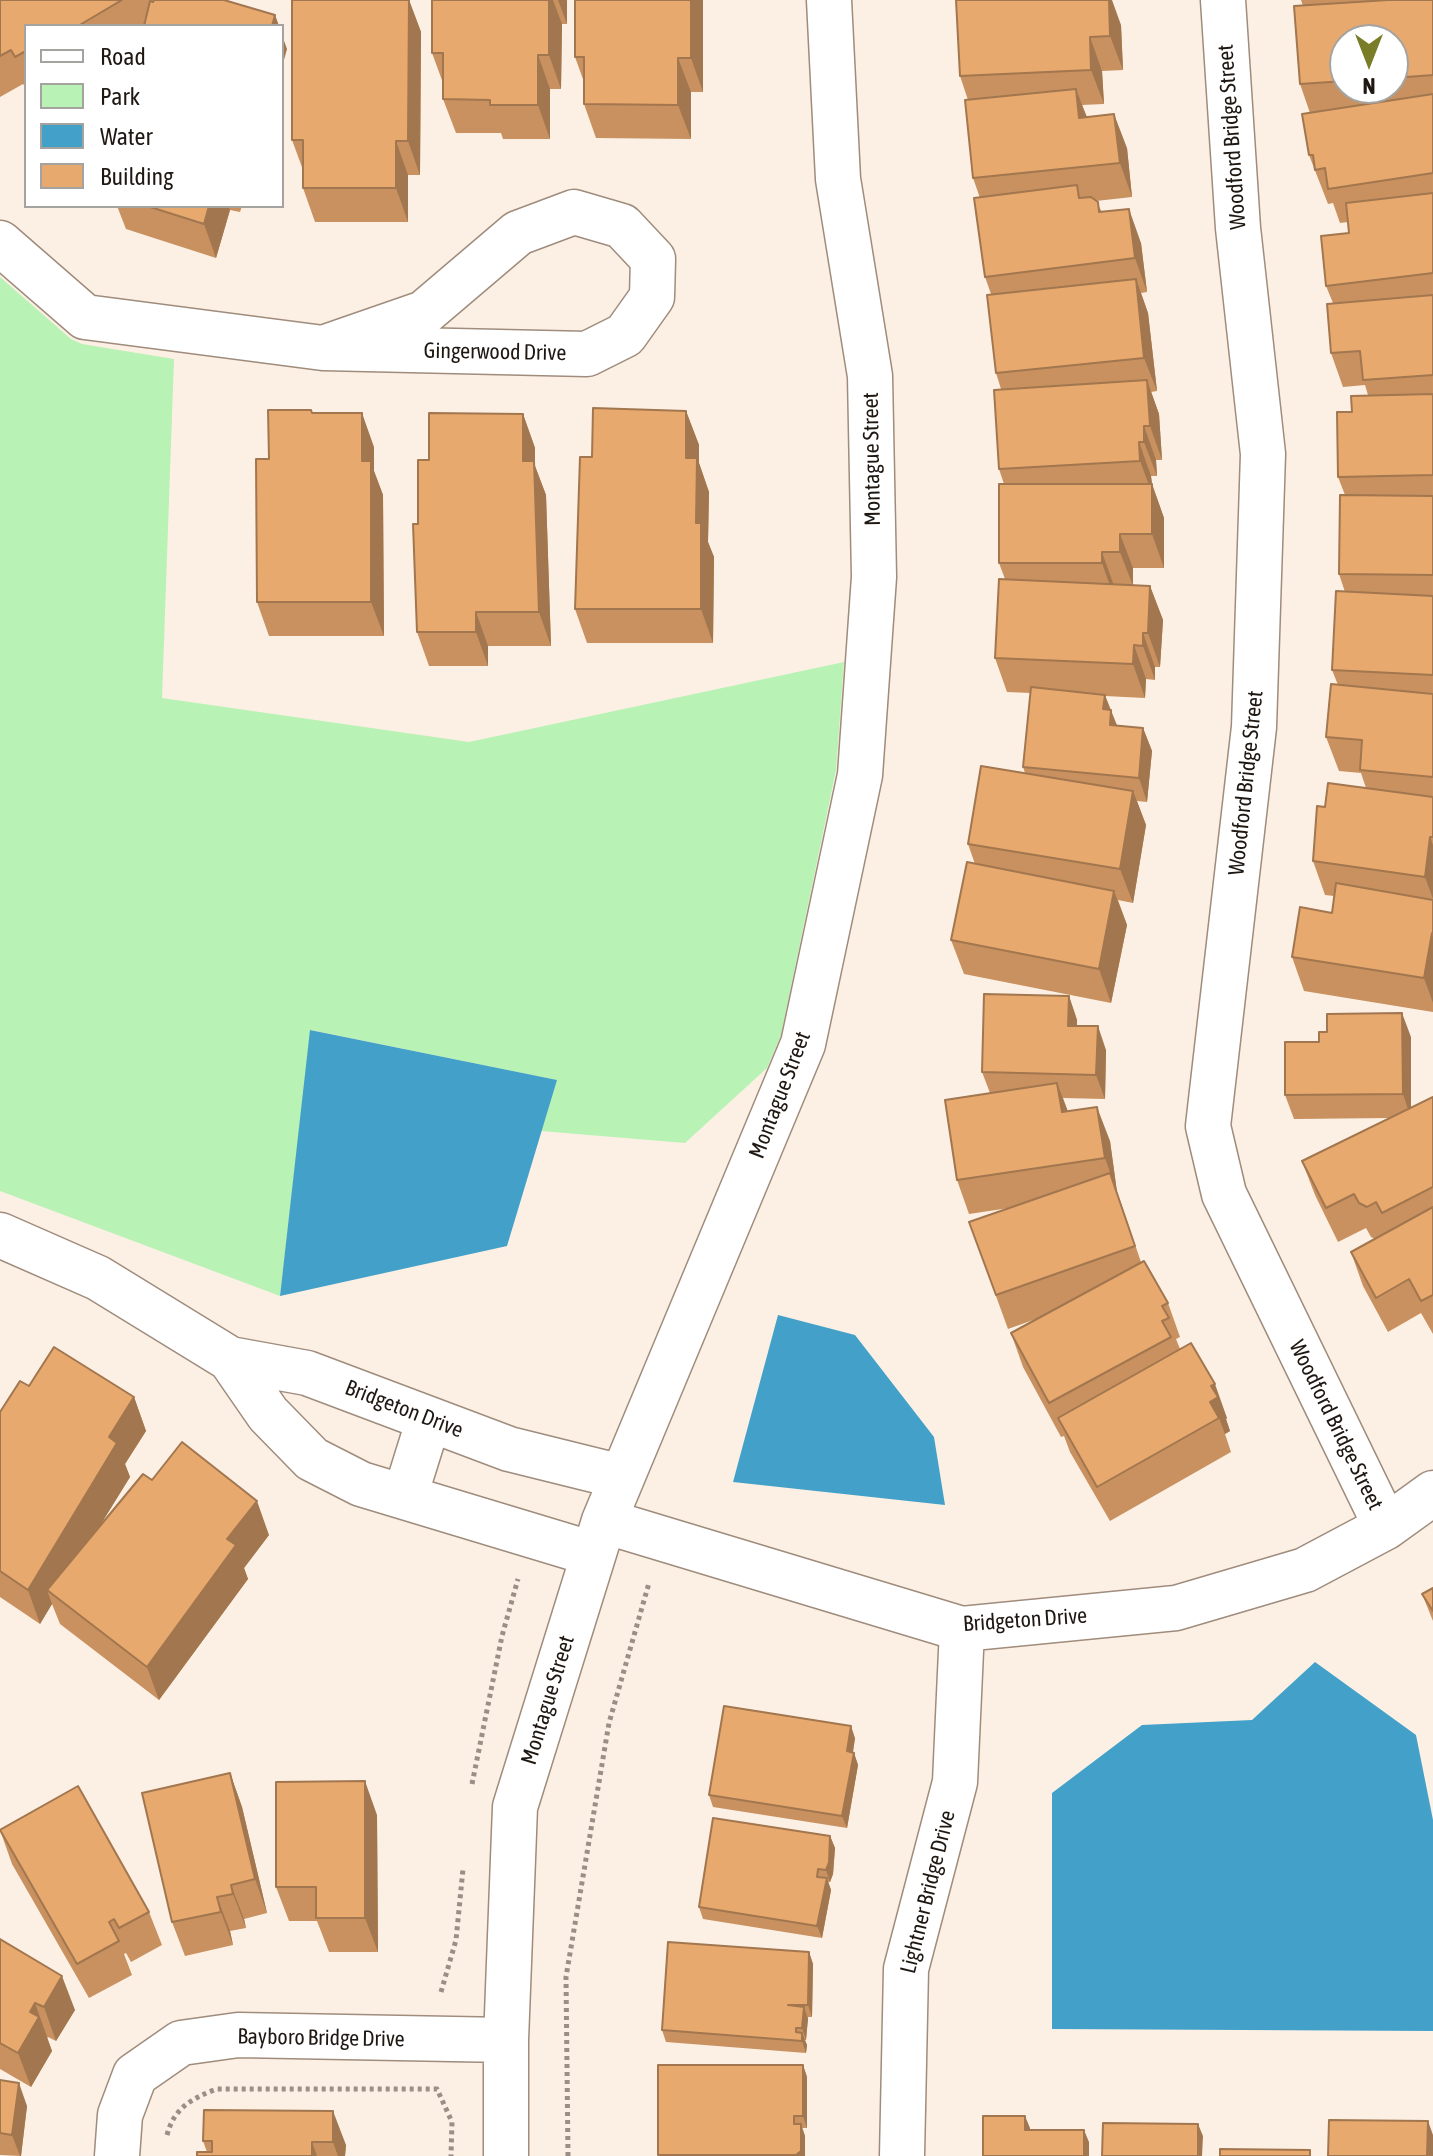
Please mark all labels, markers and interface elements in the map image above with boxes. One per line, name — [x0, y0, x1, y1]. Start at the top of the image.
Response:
legend — [24, 24, 284, 208]
north arrow — [1329, 24, 1409, 104]
text: Road — [100, 43, 146, 70]
street label: Woodford Bridge Street — [1212, 44, 1252, 230]
text: N — [1363, 73, 1376, 99]
text: Park — [100, 83, 140, 110]
text: Water — [100, 123, 153, 150]
text: Building — [100, 163, 173, 190]
street label: Gingerwood Drive — [423, 338, 567, 366]
street label: Montague Street — [858, 392, 886, 526]
street label: Woodford Bridge Street — [1223, 689, 1269, 877]
street label: Montague Street — [744, 1028, 816, 1162]
street label: Woodford Bridge Street — [1283, 1336, 1389, 1514]
street label: Bridgeton Drive — [341, 1374, 467, 1444]
street label: Bridgeton Drive — [962, 1602, 1088, 1638]
street label: Montague Street — [516, 1632, 580, 1768]
street label: Lightner Bridge Drive — [895, 1808, 961, 1976]
street label: Bayboro Bridge Drive — [237, 2023, 405, 2053]

